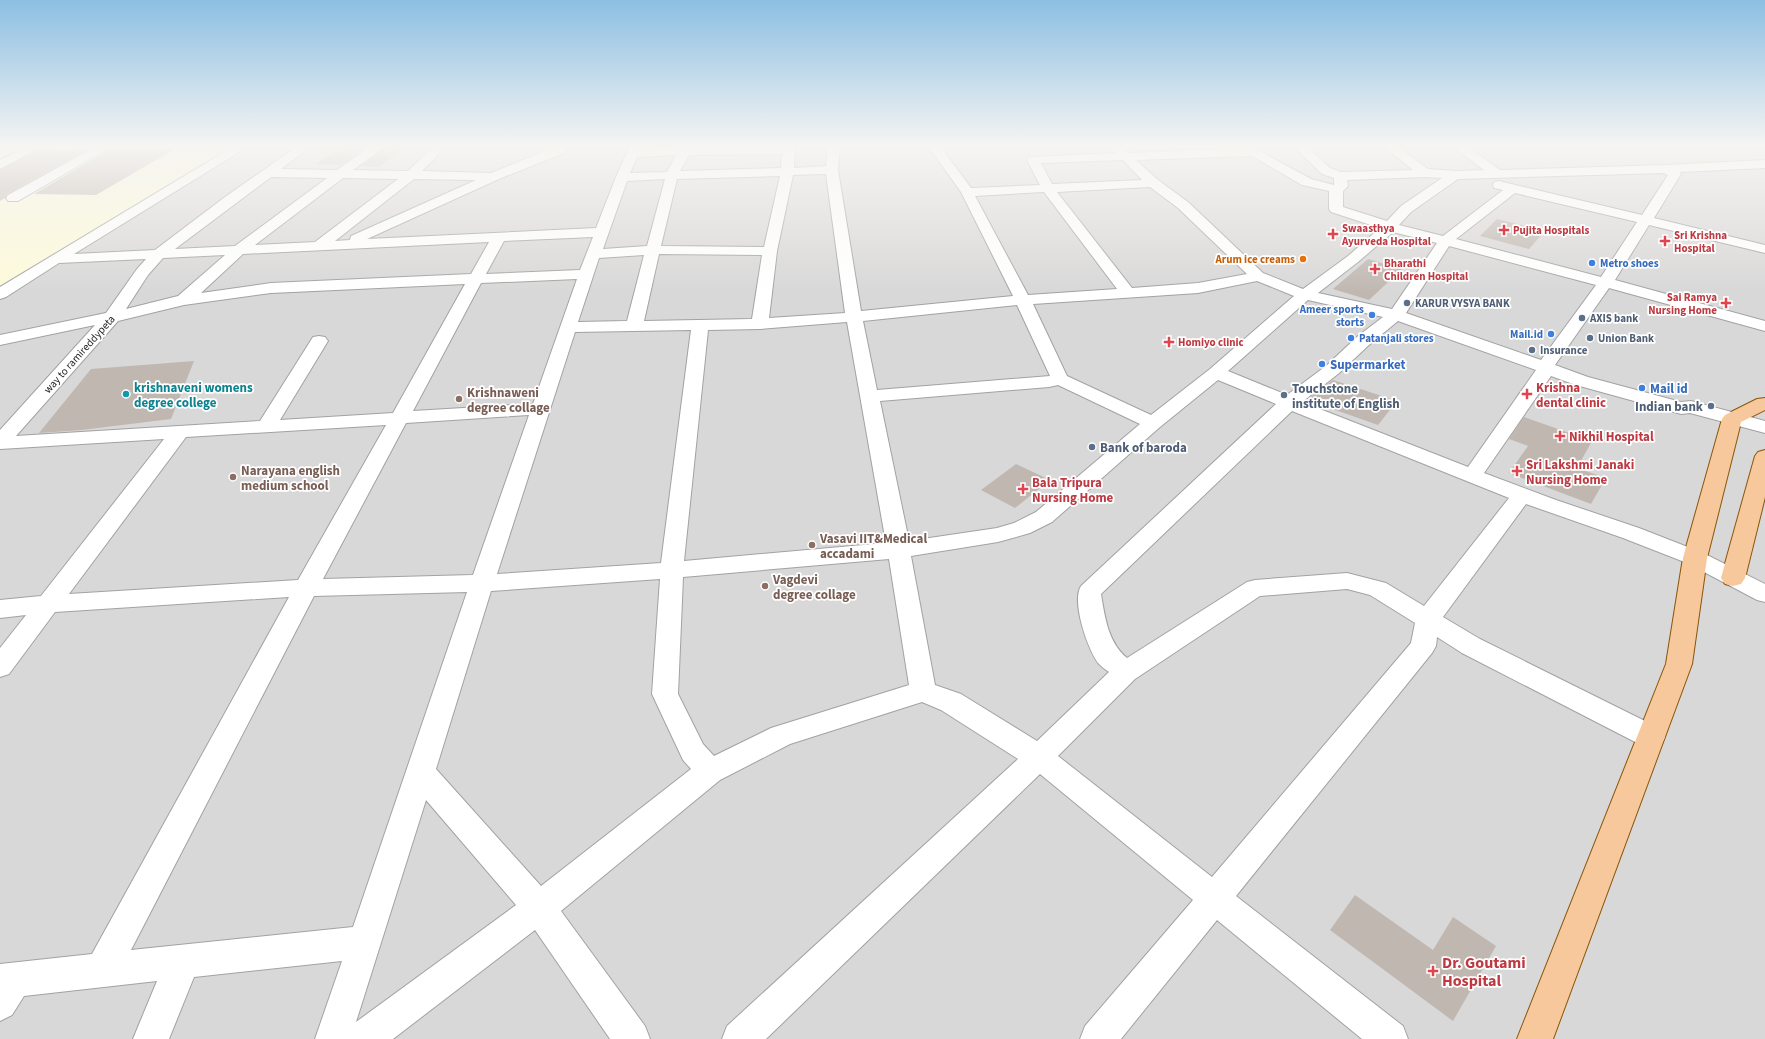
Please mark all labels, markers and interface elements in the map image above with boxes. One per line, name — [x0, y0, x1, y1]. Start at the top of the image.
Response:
place label: Swaasthya Ayurveda Hospital — [1341, 221, 1432, 249]
place label: Pujita Hospitals — [1513, 223, 1589, 238]
marker: Pujita Hospitals — [1498, 224, 1510, 236]
marker: Swaasthya Ayurveda Hospital — [1327, 228, 1339, 240]
place label: Sri Krishna Hospital — [1674, 228, 1727, 256]
marker: Sri Krishna Hospital — [1659, 235, 1671, 247]
place label: Arum ice creams — [1215, 252, 1295, 267]
marker: Arum ice creams — [1298, 254, 1308, 264]
place label: Bharathi Children Hospital — [1384, 256, 1469, 284]
place label: Metro shoes — [1600, 256, 1659, 271]
marker: Metro shoes — [1587, 258, 1597, 268]
marker: Bharathi Children Hospital — [1369, 263, 1381, 275]
place label: Sai Ramya Nursing Home — [1648, 290, 1717, 318]
place label: KARUR VYSYA BANK — [1415, 296, 1510, 311]
marker: Sai Ramya Nursing Home — [1720, 297, 1732, 309]
marker: KARUR VYSYA BANK — [1402, 298, 1412, 308]
place label: Ameer sports storts — [1299, 302, 1364, 330]
marker: Ameer sports storts — [1367, 310, 1377, 320]
place label: AXIS bank — [1589, 311, 1638, 326]
street label: way to ramireddypeta — [40, 312, 119, 397]
marker: AXIS bank — [1577, 313, 1587, 323]
place label: Mail.id — [1510, 327, 1543, 342]
marker: Mail.id — [1546, 329, 1556, 339]
place label: Patanjali stores — [1359, 331, 1434, 346]
place label: Union Bank — [1598, 331, 1654, 346]
marker: Patanjali stores — [1346, 333, 1356, 343]
marker: Union Bank — [1585, 333, 1595, 343]
place label: Homiyo clinic — [1178, 335, 1244, 350]
marker: Homiyo clinic — [1163, 336, 1175, 348]
place label: Insurance — [1540, 343, 1588, 358]
marker: Insurance — [1527, 345, 1537, 355]
place label: Supermarket — [1330, 356, 1405, 374]
marker: Supermarket — [1317, 359, 1327, 369]
place label: krishnaveni womens degree college — [134, 379, 253, 412]
place label: Krishna dental clinic — [1536, 379, 1606, 412]
place label: Touchstone institute of English — [1292, 380, 1400, 413]
place label: Mail id — [1650, 380, 1688, 398]
marker: Mail id — [1637, 383, 1647, 393]
place label: Krishnaweni degree collage — [467, 384, 550, 417]
marker: Krishna dental clinic — [1521, 388, 1533, 400]
marker: krishnaveni womens degree college — [121, 389, 131, 399]
marker: Touchstone institute of English — [1279, 390, 1289, 400]
marker: Krishnaweni degree collage — [454, 394, 464, 404]
place label: Indian bank — [1635, 398, 1704, 416]
marker: Indian bank — [1706, 401, 1716, 411]
place label: Nikhil Hospital — [1569, 428, 1654, 446]
marker: Nikhil Hospital — [1554, 430, 1566, 442]
place label: Bank of baroda — [1100, 439, 1187, 457]
marker: Bank of baroda — [1087, 442, 1097, 452]
place label: Sri Lakshmi Janaki Nursing Home — [1526, 456, 1634, 489]
place label: Narayana english medium school — [241, 462, 340, 495]
marker: Sri Lakshmi Janaki Nursing Home — [1511, 465, 1523, 477]
marker: Narayana english medium school — [228, 472, 238, 482]
place label: Bala Tripura Nursing Home — [1032, 474, 1114, 507]
marker: Bala Tripura Nursing Home — [1017, 483, 1029, 495]
place label: Vasavi IIT&Medical accadami — [819, 530, 927, 563]
marker: Vasavi IIT&Medical accadami — [807, 540, 817, 550]
place label: Vagdevi degree collage — [772, 571, 856, 604]
marker: Vagdevi degree collage — [760, 581, 770, 591]
place label: Dr. Goutami Hospital — [1442, 952, 1526, 992]
marker: Dr. Goutami Hospital — [1427, 965, 1439, 977]

